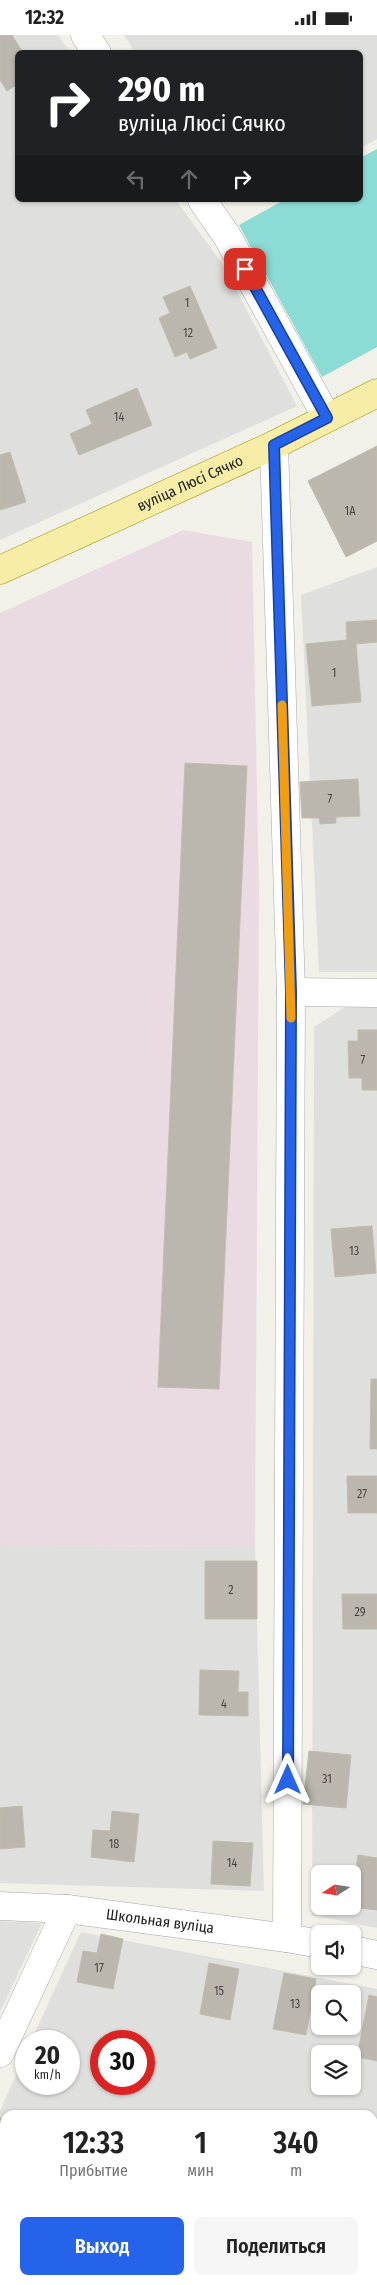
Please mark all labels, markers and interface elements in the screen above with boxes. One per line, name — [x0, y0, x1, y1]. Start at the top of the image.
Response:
text: 12:32 — [25, 6, 64, 29]
text: 290 m — [118, 68, 205, 110]
icon: right — [35, 70, 100, 135]
text: вуліца Люсі Сячко — [118, 110, 286, 137]
icon: left — [122, 165, 150, 193]
icon: ahead — [175, 165, 203, 193]
icon: right — [228, 165, 256, 193]
pin — [224, 248, 266, 290]
icon: arrive — [231, 255, 259, 283]
house number: 1 — [185, 296, 189, 310]
house number: 12 — [183, 326, 193, 340]
house number: 14 — [114, 410, 124, 424]
street label: вуліца Люсі Сячко — [134, 451, 246, 515]
house number: 1А — [345, 504, 356, 518]
house number: 1 — [332, 666, 336, 680]
house number: 7 — [328, 792, 333, 806]
house number: 7 — [361, 1053, 366, 1067]
house number: 13 — [349, 1244, 359, 1258]
house number: 27 — [357, 1487, 367, 1501]
house number: 2 — [228, 1583, 234, 1597]
house number: 29 — [354, 1605, 366, 1619]
house number: 4 — [221, 1697, 227, 1711]
position arrow — [261, 1753, 313, 1805]
house number: 31 — [322, 1772, 332, 1786]
house number: 18 — [109, 1837, 119, 1851]
house number: 14 — [227, 1856, 237, 1870]
north arrow — [311, 1865, 361, 1915]
map controls — [311, 1865, 361, 2095]
street label: Школьная вуліца — [105, 1905, 215, 1937]
button: sound — [311, 1925, 361, 1975]
house number: 17 — [94, 1961, 104, 1975]
house number: 15 — [214, 1984, 225, 1998]
button: search — [311, 1985, 361, 2035]
house number: 13 — [290, 1997, 300, 2011]
speed limit sign: 30 — [90, 2030, 155, 2095]
text: 20 — [35, 2041, 60, 2071]
button: layers — [311, 2045, 361, 2095]
text: km/h — [34, 2068, 61, 2082]
text: 12:33 — [63, 2125, 124, 2161]
text: 1 — [194, 2125, 207, 2161]
text: 340 — [273, 2125, 319, 2161]
text: Прибытие — [59, 2161, 128, 2180]
text: мин — [187, 2161, 214, 2180]
text: m — [290, 2161, 302, 2180]
button: Выход — [20, 2217, 184, 2275]
button: Поделиться — [194, 2217, 358, 2275]

